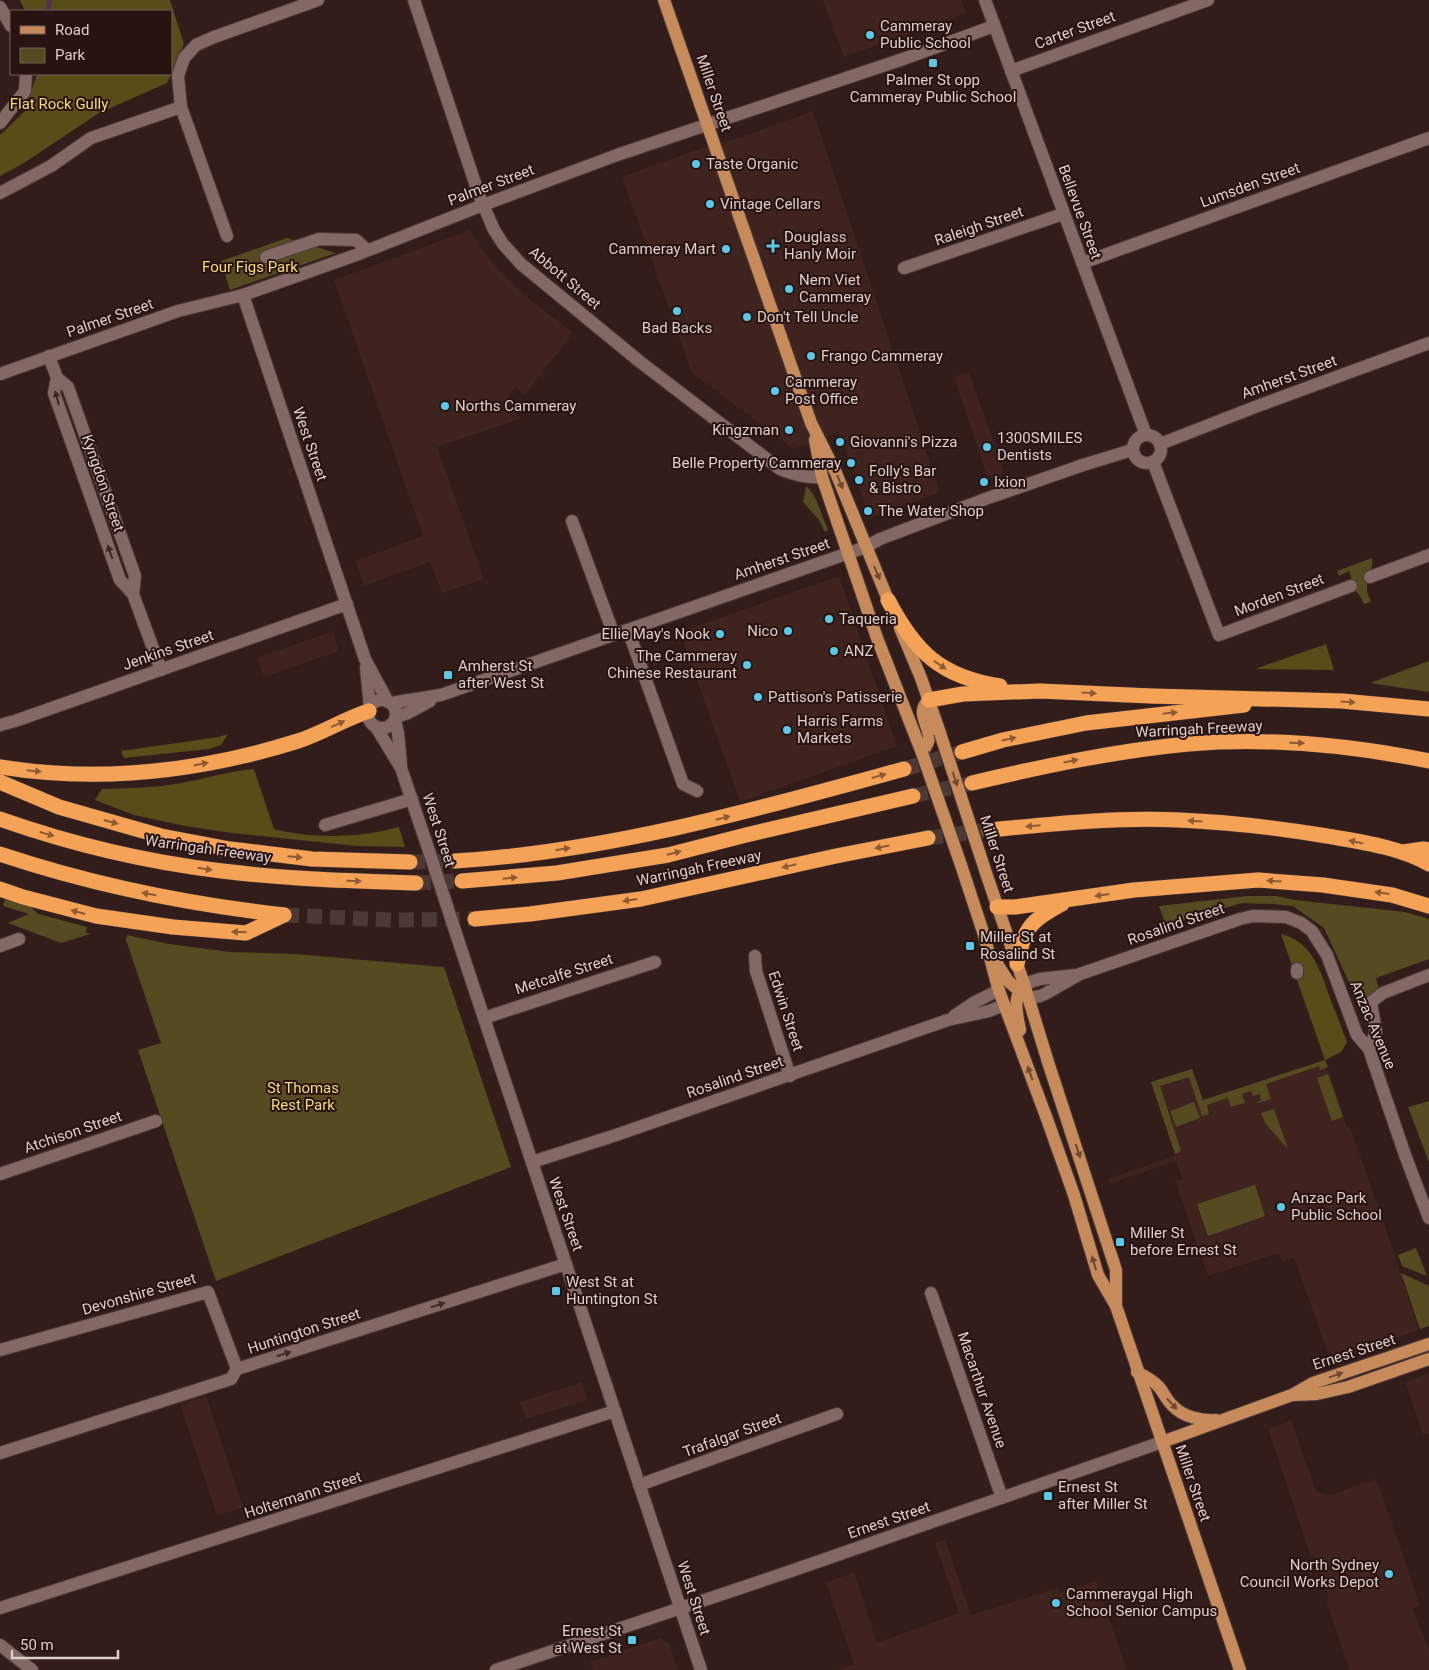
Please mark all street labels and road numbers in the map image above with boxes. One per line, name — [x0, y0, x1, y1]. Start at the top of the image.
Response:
street label: Carter Street — [1032, 7, 1118, 53]
street label: Miller Street — [692, 52, 736, 134]
street label: Lumsden Street — [1198, 159, 1302, 211]
street label: Palmer Street — [445, 160, 537, 210]
street label: Bellevue Street — [1055, 162, 1105, 262]
street label: Raleigh Street — [932, 202, 1026, 250]
street label: Abbott Street — [525, 243, 605, 313]
street label: Palmer Street — [64, 295, 156, 341]
street label: Amherst Street — [1239, 351, 1339, 403]
street label: West Street — [289, 405, 331, 483]
street label: Kyngdon Street — [78, 432, 128, 534]
street label: Amherst Street — [732, 534, 832, 584]
street label: Morden Street — [1232, 570, 1326, 620]
street label: Jenkins Street — [120, 626, 216, 674]
street label: Warringah Freeway — [1135, 717, 1263, 741]
street label: West Street — [419, 791, 459, 869]
street label: Miller Street — [976, 813, 1018, 895]
street label: Warringah Freeway — [144, 831, 272, 867]
street label: Warringah Freeway — [635, 846, 763, 890]
street label: Rosalind Street — [1125, 899, 1227, 949]
street label: Metcalfe Street — [513, 950, 615, 998]
street label: Edwin Street — [765, 969, 807, 1054]
street label: Anzac Avenue — [1346, 978, 1400, 1072]
street label: Rosalind Street — [684, 1052, 786, 1102]
street label: Atchison Street — [22, 1107, 124, 1157]
street label: West Street — [545, 1175, 587, 1253]
street label: Devonshire Street — [80, 1269, 198, 1319]
street label: Huntington Street — [245, 1304, 363, 1358]
street label: Macarthur Avenue — [954, 1329, 1010, 1451]
street label: Ernest Street — [1310, 1330, 1398, 1374]
street label: Trafalgar Street — [680, 1409, 784, 1461]
street label: Miller Street — [1171, 1442, 1215, 1524]
street label: Holtermann Street — [242, 1468, 364, 1522]
street label: Ernest Street — [846, 1497, 933, 1542]
street label: West Street — [674, 1559, 714, 1637]

